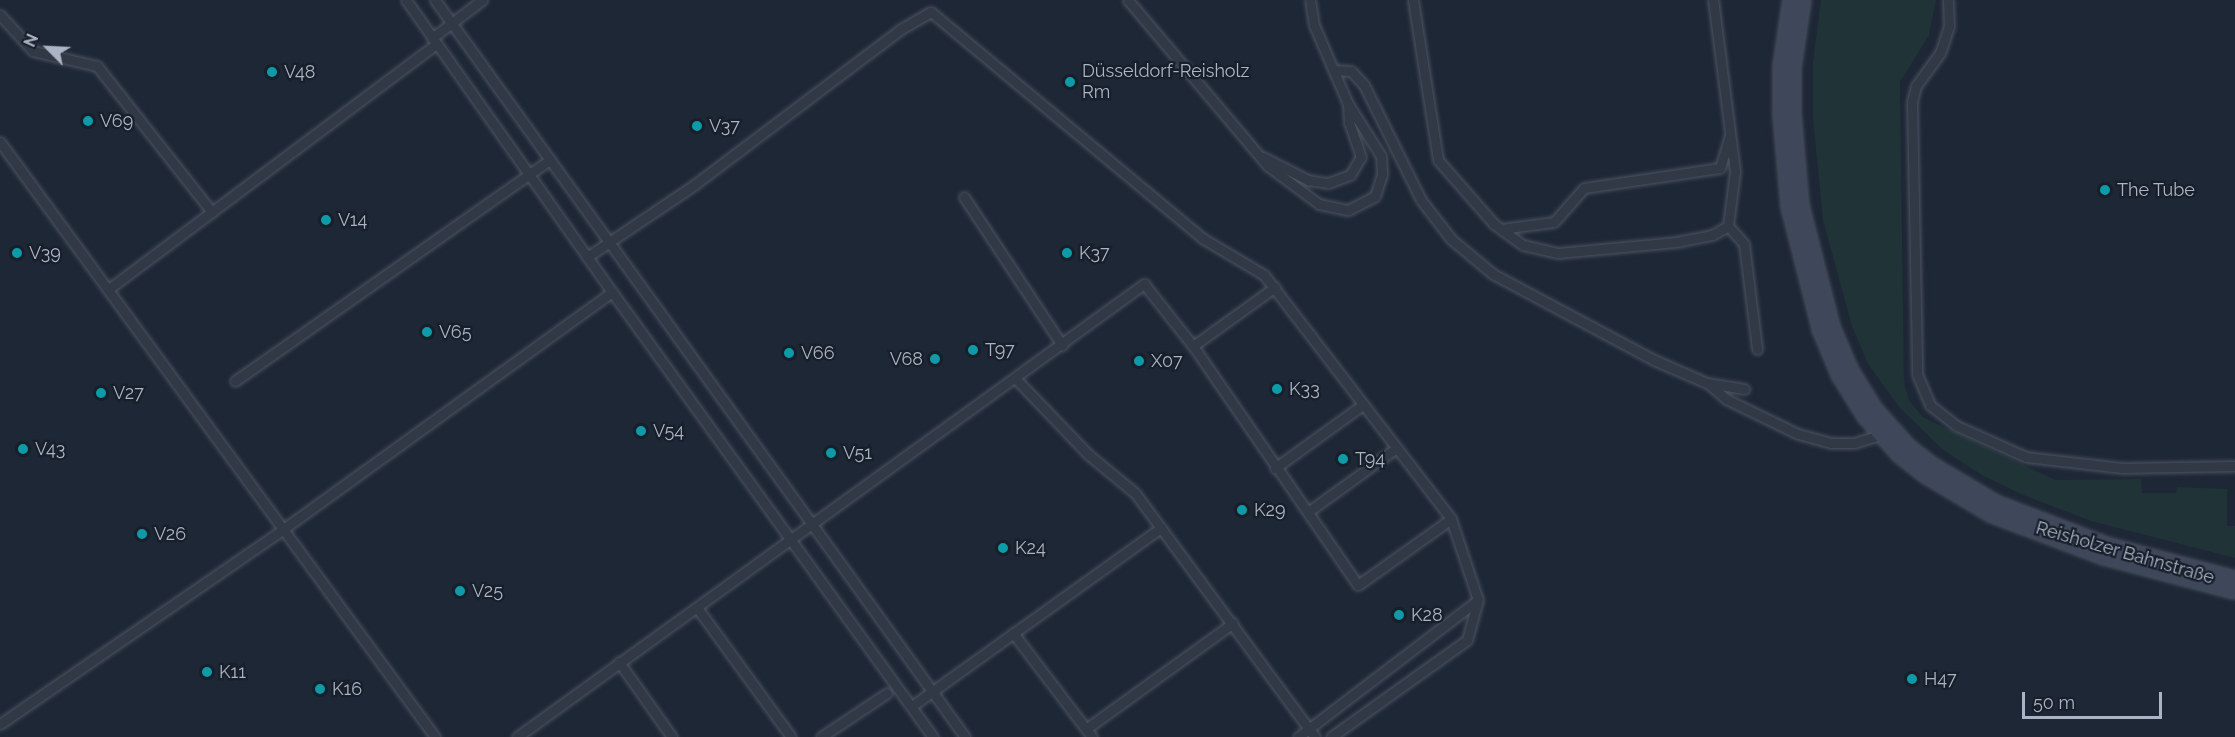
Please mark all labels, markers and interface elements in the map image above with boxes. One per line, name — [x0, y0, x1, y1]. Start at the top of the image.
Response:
north arrow — [18, 18, 78, 78]
text: N — [20, 31, 42, 50]
place label: V48 — [284, 61, 315, 83]
place label: Düsseldorf-Reisholz Rm — [1082, 61, 1249, 104]
marker: V48 — [265, 65, 279, 79]
marker: Düsseldorf-Reisholz Rm — [1063, 75, 1077, 89]
place label: V69 — [100, 110, 133, 132]
marker: V69 — [81, 114, 95, 128]
place label: V37 — [709, 115, 740, 137]
marker: V37 — [690, 119, 704, 133]
place label: The Tube — [2117, 179, 2195, 201]
marker: The Tube — [2098, 183, 2112, 197]
place label: V14 — [338, 209, 367, 231]
marker: V14 — [319, 213, 333, 227]
place label: V39 — [29, 242, 61, 264]
place label: K37 — [1079, 242, 1110, 264]
marker: V39 — [10, 246, 24, 260]
marker: K37 — [1060, 246, 1074, 260]
place label: V65 — [439, 321, 471, 343]
marker: V65 — [420, 325, 434, 339]
place label: T97 — [985, 339, 1015, 361]
place label: V66 — [801, 342, 835, 364]
marker: T97 — [966, 343, 980, 357]
marker: V66 — [782, 346, 796, 360]
place label: V68 — [890, 348, 923, 370]
place label: X07 — [1151, 350, 1183, 372]
marker: V68 — [928, 352, 942, 366]
marker: X07 — [1132, 354, 1146, 368]
place label: K33 — [1289, 378, 1320, 400]
place label: V27 — [113, 382, 144, 404]
marker: K33 — [1270, 382, 1284, 396]
marker: V27 — [94, 386, 108, 400]
place label: V54 — [653, 420, 684, 442]
marker: V54 — [634, 424, 648, 438]
place label: V43 — [35, 438, 65, 460]
marker: V43 — [16, 442, 30, 456]
place label: V51 — [843, 442, 872, 464]
marker: V51 — [824, 446, 838, 460]
place label: T94 — [1355, 448, 1385, 470]
marker: T94 — [1336, 452, 1350, 466]
place label: K29 — [1254, 499, 1285, 521]
marker: K29 — [1235, 503, 1249, 517]
street label: Reisholzer Bahnstraße — [2033, 517, 2217, 589]
place label: V26 — [154, 523, 186, 545]
marker: V26 — [135, 527, 149, 541]
place label: K24 — [1015, 537, 1046, 559]
marker: K24 — [996, 541, 1010, 555]
place label: V25 — [472, 580, 503, 602]
marker: V25 — [453, 584, 467, 598]
place label: K28 — [1411, 604, 1443, 626]
marker: K28 — [1392, 608, 1406, 622]
place label: K11 — [219, 661, 246, 683]
marker: K11 — [200, 665, 214, 679]
place label: H47 — [1924, 668, 1957, 690]
marker: H47 — [1905, 672, 1919, 686]
place label: K16 — [332, 678, 362, 700]
scale bar — [2025, 680, 2164, 718]
marker: K16 — [313, 682, 327, 696]
text: 50 m — [2033, 692, 2075, 713]

